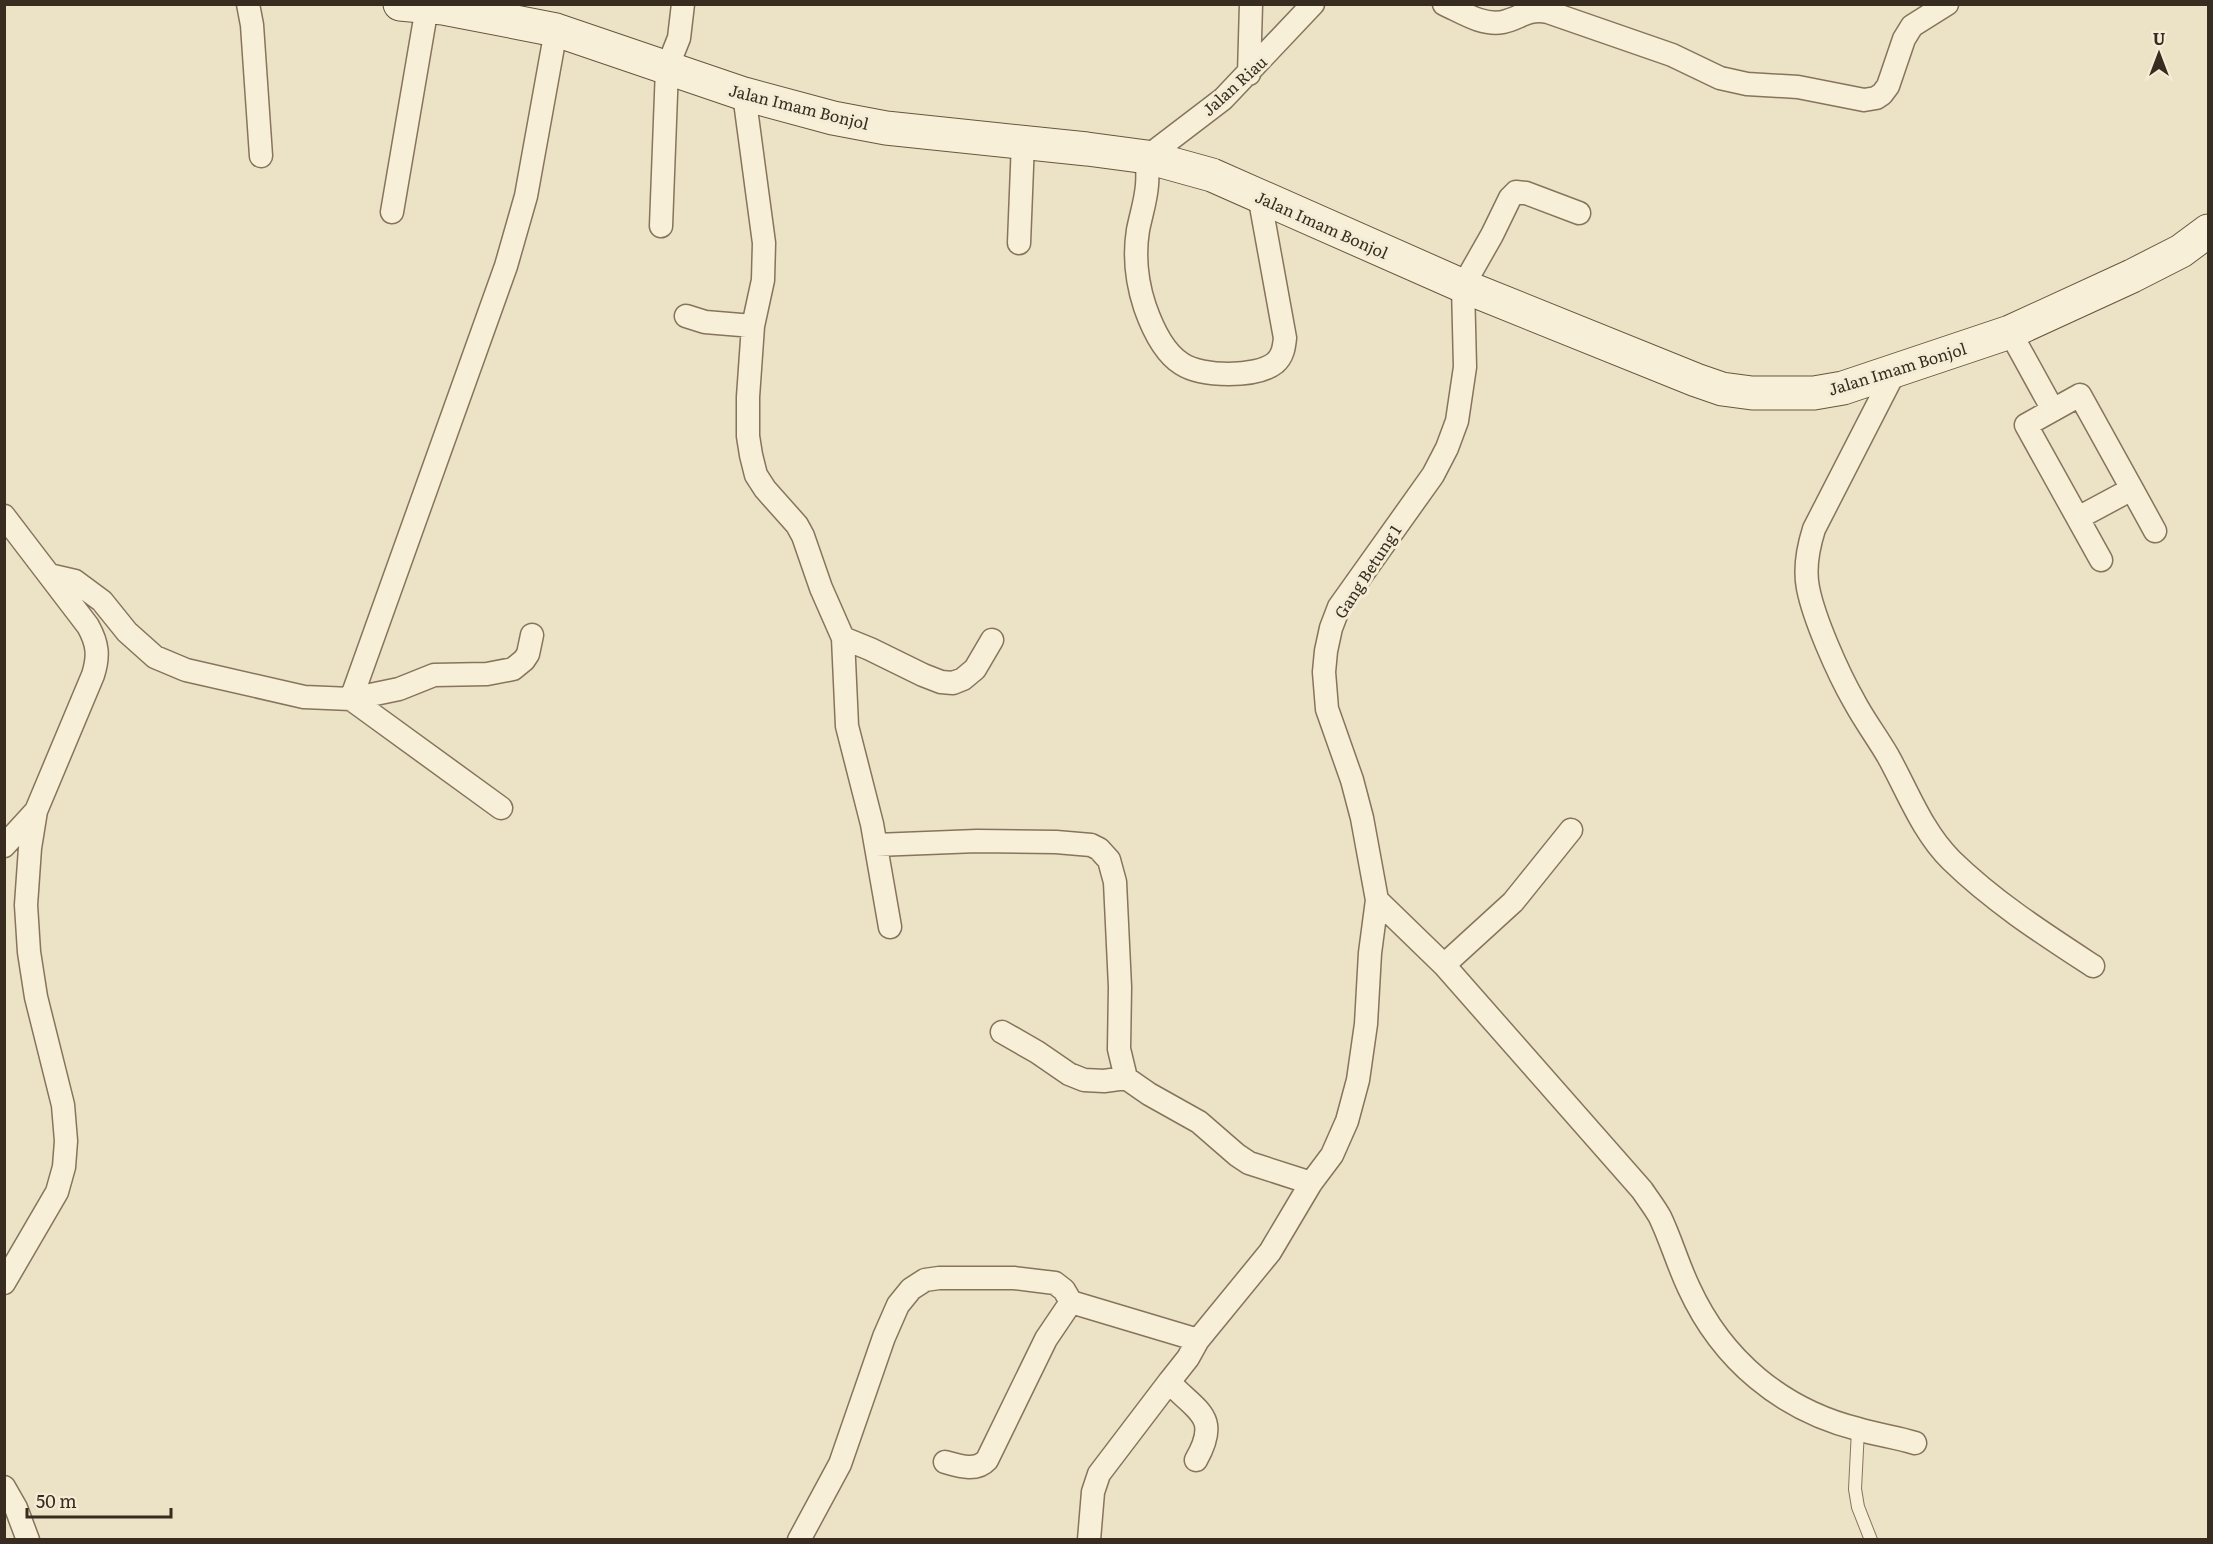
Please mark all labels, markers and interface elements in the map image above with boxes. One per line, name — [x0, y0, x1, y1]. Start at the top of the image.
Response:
north arrow — [2129, 24, 2189, 84]
text: U — [2153, 26, 2166, 50]
street label: Jalan Riau — [1196, 49, 1272, 121]
street label: Jalan Imam Bonjol — [727, 77, 871, 135]
street label: Jalan Imam Bonjol — [1252, 184, 1392, 264]
street label: Jalan Imam Bonjol — [1825, 336, 1969, 400]
street label: Gang Betung 1 — [1328, 519, 1407, 623]
scale bar — [27, 1481, 171, 1519]
text: 50 m — [36, 1487, 77, 1514]

